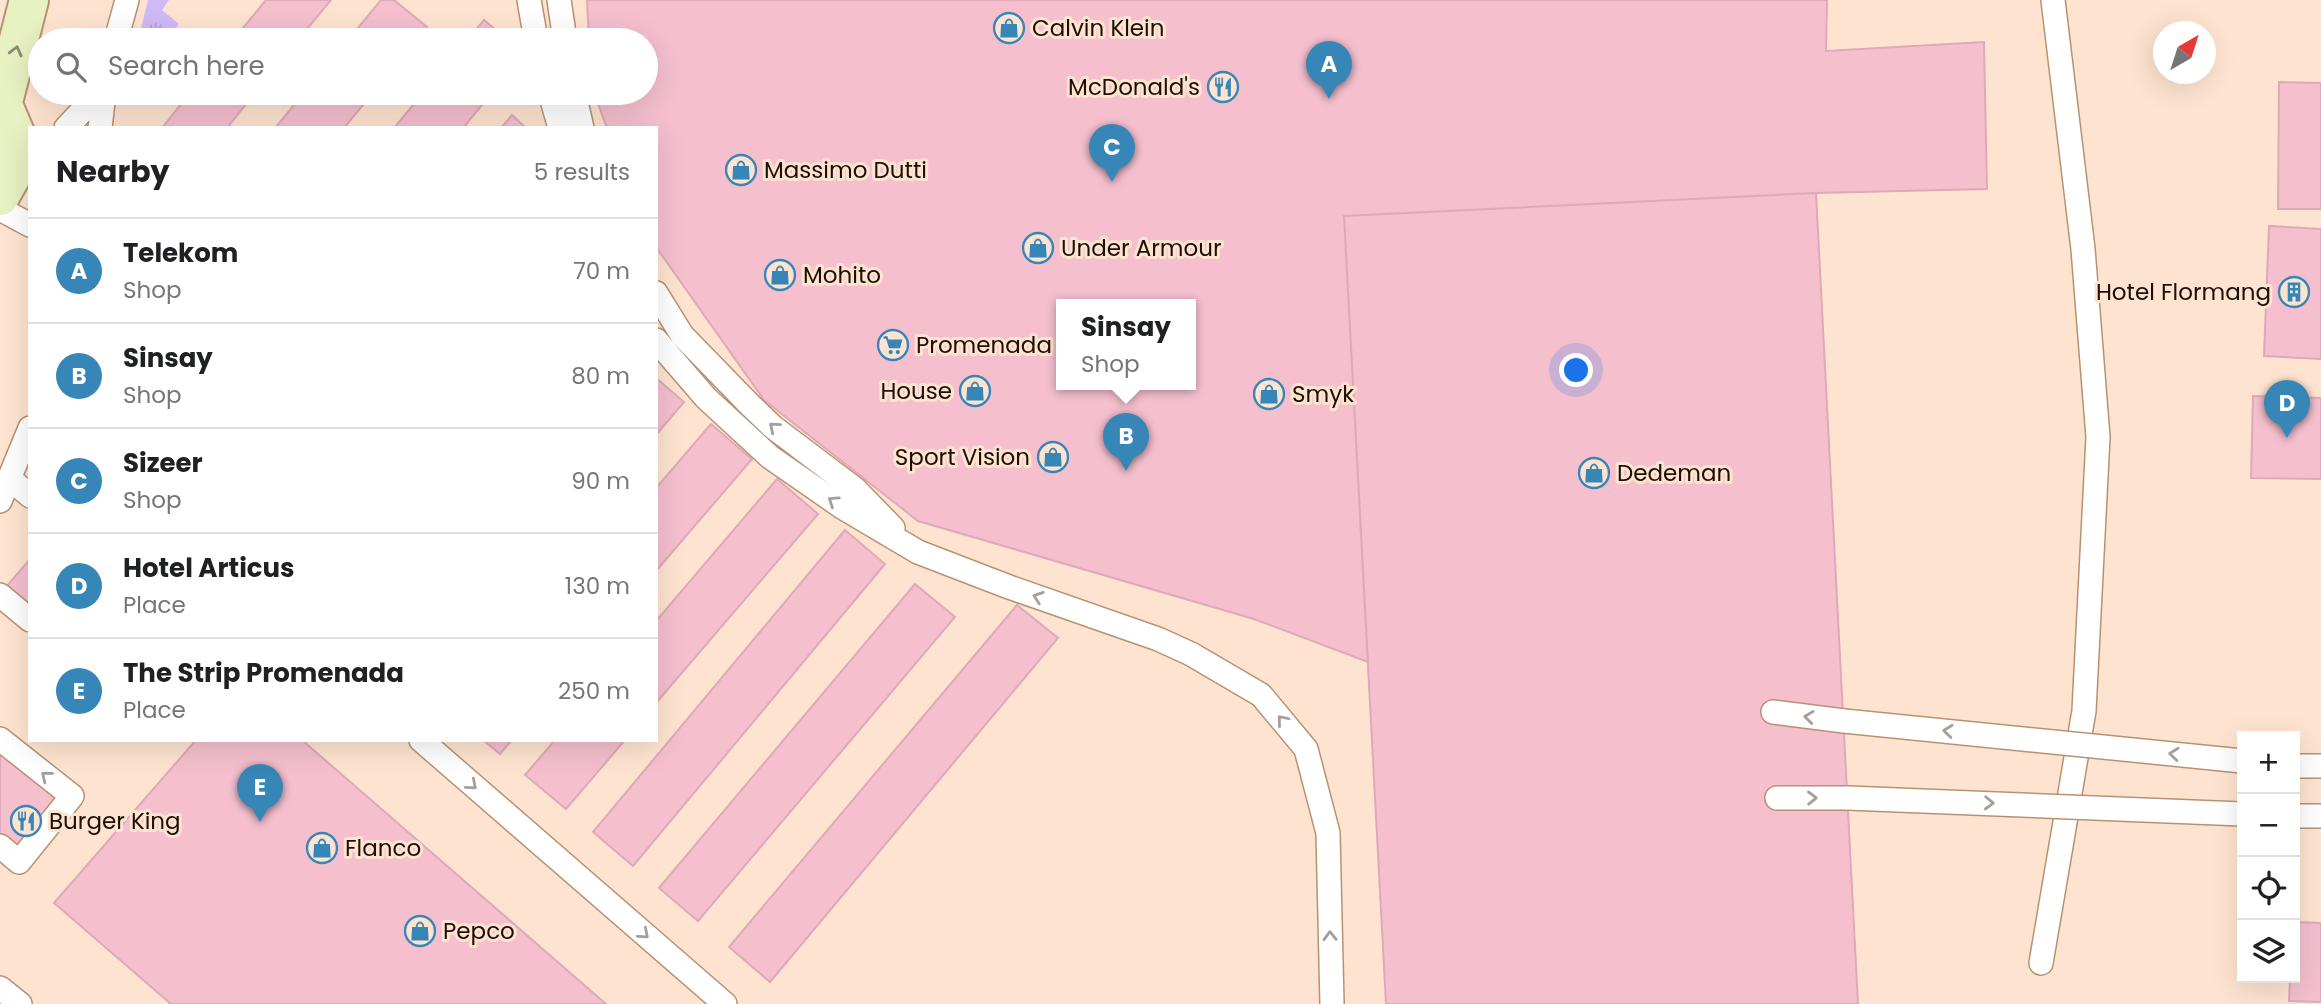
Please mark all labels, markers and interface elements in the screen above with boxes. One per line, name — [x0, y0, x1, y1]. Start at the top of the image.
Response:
shop icon: Calvin Klein — [992, 11, 1026, 45]
place label: Calvin Klein — [1032, 12, 1164, 44]
north arrow — [2153, 21, 2216, 84]
search box — [28, 28, 658, 105]
pin: A — [1306, 41, 1352, 99]
one-way arrow — [8, 45, 22, 57]
icon: search — [52, 48, 90, 86]
text: Search here — [108, 48, 265, 84]
restaurant icon: McDonald's — [1206, 70, 1240, 104]
place label: McDonald's — [1068, 71, 1200, 103]
pin: C — [1089, 124, 1135, 182]
text: Nearby — [56, 150, 170, 193]
shop icon: Massimo Dutti — [724, 153, 758, 187]
place label: Massimo Dutti — [764, 154, 927, 186]
text: 5 results — [534, 156, 630, 188]
shop icon: Under Armour — [1021, 231, 1055, 265]
place label: Under Armour — [1061, 232, 1222, 264]
text: Telekom — [123, 235, 238, 271]
text: A — [71, 255, 87, 287]
text: 70 m — [573, 255, 630, 287]
shop icon: Mohito — [763, 258, 797, 292]
place label: Mohito — [803, 259, 881, 291]
text: Shop — [123, 274, 182, 306]
building icon: Hotel Flormang — [2277, 275, 2311, 309]
place label: Hotel Flormang — [2096, 276, 2271, 308]
popup — [1056, 299, 1196, 390]
text: Sinsay — [1081, 309, 1171, 345]
supermarket icon: Promenada — [876, 328, 910, 362]
place label: Promenada — [916, 329, 1052, 361]
text: Sinsay — [123, 340, 213, 376]
text: Shop — [1081, 348, 1140, 380]
your location — [1559, 353, 1593, 387]
text: B — [71, 360, 87, 392]
text: 80 m — [571, 360, 630, 392]
shop icon: House — [958, 374, 992, 408]
place label: House — [880, 375, 952, 407]
shop icon: Smyk — [1252, 377, 1286, 411]
place label: Smyk — [1292, 378, 1354, 410]
text: Shop — [123, 379, 182, 411]
pin: D — [2264, 380, 2310, 438]
pin: B — [1103, 413, 1149, 471]
one-way arrow — [769, 423, 782, 435]
shop icon: Sport Vision — [1036, 440, 1070, 474]
place label: Sport Vision — [895, 441, 1030, 473]
text: Sizeer — [123, 445, 203, 481]
shop icon: Dedeman — [1577, 456, 1611, 490]
place label: Dedeman — [1617, 457, 1731, 489]
text: C — [70, 465, 88, 497]
text: 90 m — [571, 465, 630, 497]
text: Shop — [123, 484, 182, 516]
one-way arrow — [828, 496, 841, 509]
text: Hotel Articus — [123, 550, 295, 586]
text: D — [71, 570, 87, 602]
text: 130 m — [565, 570, 630, 602]
text: Place — [123, 589, 186, 621]
one-way arrow — [1032, 591, 1045, 605]
text: The Strip Promenada — [123, 655, 404, 691]
text: E — [73, 675, 85, 707]
text: 250 m — [558, 675, 630, 707]
text: Place — [123, 694, 186, 726]
one-way arrow — [1803, 709, 1815, 724]
one-way arrow — [1278, 715, 1290, 728]
one-way arrow — [1942, 724, 1954, 739]
map controls — [2237, 731, 2300, 983]
button: + — [2237, 731, 2300, 794]
one-way arrow — [2169, 747, 2180, 762]
pin: E — [237, 764, 283, 822]
one-way arrow — [41, 772, 54, 784]
one-way arrow — [464, 777, 477, 789]
one-way arrow — [1807, 790, 1818, 806]
button: − — [2237, 794, 2300, 857]
one-way arrow — [1984, 796, 1995, 811]
restaurant icon: Burger King — [9, 804, 43, 838]
place label: Burger King — [49, 805, 181, 837]
shop icon: Flanco — [305, 831, 339, 865]
place label: Flanco — [345, 832, 421, 864]
button: locate — [2237, 857, 2300, 920]
shop icon: Pepco — [403, 914, 437, 948]
place label: Pepco — [443, 915, 515, 947]
button: layers — [2237, 920, 2300, 983]
one-way arrow — [636, 926, 649, 938]
one-way arrow — [1323, 930, 1338, 941]

